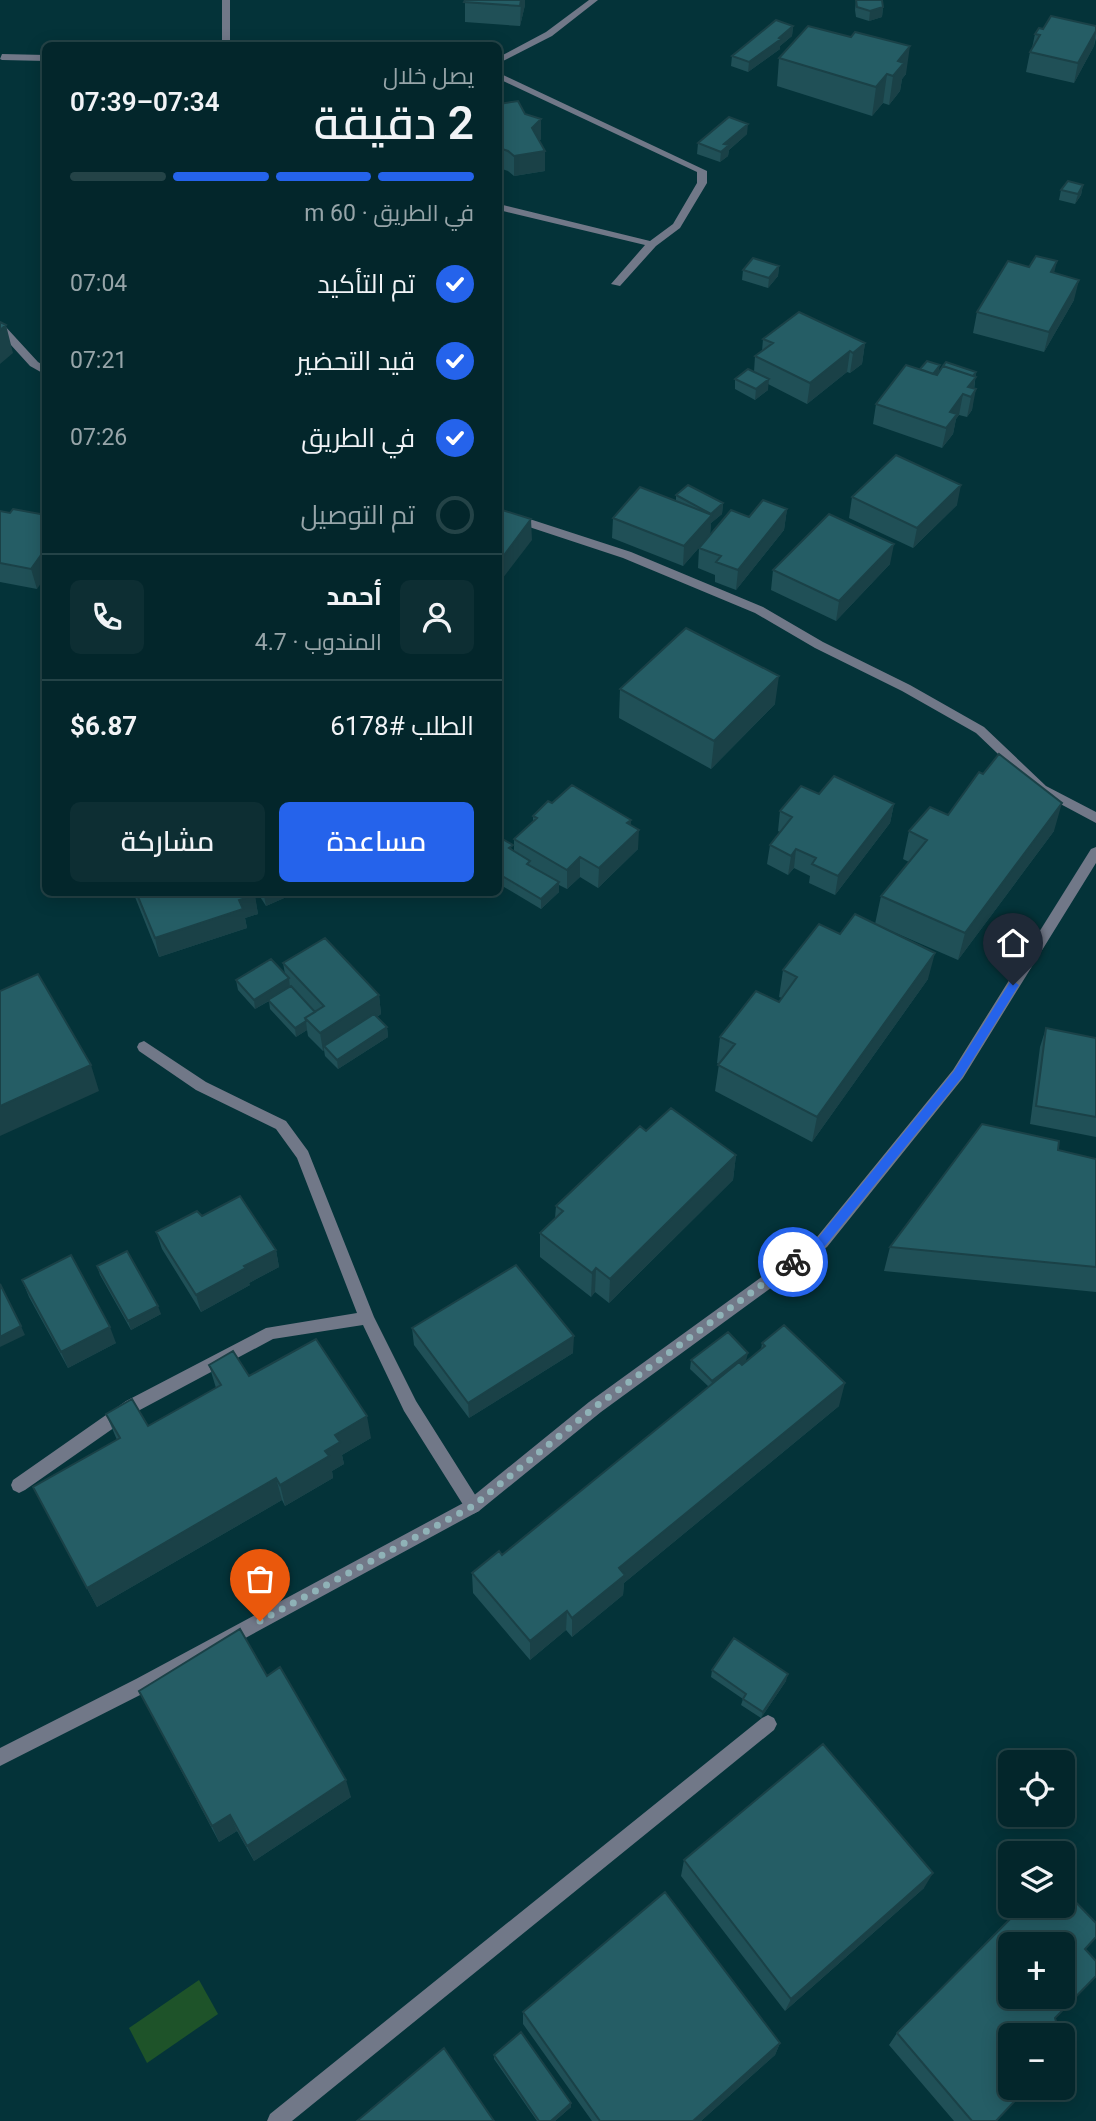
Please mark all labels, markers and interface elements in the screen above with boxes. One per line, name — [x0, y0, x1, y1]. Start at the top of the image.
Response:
text: يصل خلال — [383, 63, 474, 90]
text: 07:34–07:39 — [70, 87, 220, 117]
text: 2 دقيقة — [314, 96, 474, 150]
text: في الطريق · 60 m — [304, 200, 474, 227]
icon: check — [436, 265, 474, 303]
text: تم التأكيد — [317, 269, 415, 299]
text: 07:04 — [70, 270, 127, 297]
icon: check — [436, 342, 474, 380]
text: قيد التحضير — [296, 346, 415, 376]
text: 07:21 — [70, 347, 127, 374]
icon: check — [436, 419, 474, 457]
text: في الطريق — [301, 423, 415, 453]
text: 07:26 — [70, 424, 127, 451]
text: تم التوصيل — [301, 500, 415, 530]
button: phone — [70, 580, 144, 654]
button: person — [400, 580, 474, 654]
text: أحمد — [326, 581, 382, 611]
text: المندوب · 4.7 — [255, 629, 382, 656]
text: $6.87 — [70, 711, 137, 741]
text: الطلب #6178 — [330, 711, 474, 741]
button: مشاركة — [70, 802, 265, 882]
button: مساعدة — [279, 802, 474, 882]
pin — [983, 913, 1043, 985]
icon: home — [994, 924, 1032, 962]
courier — [758, 1227, 828, 1297]
icon: bike — [774, 1243, 812, 1281]
pin — [230, 1549, 290, 1621]
icon: bag — [241, 1560, 279, 1598]
map controls — [998, 1750, 1075, 2100]
button: locate — [998, 1750, 1075, 1827]
button: layers — [998, 1841, 1075, 1918]
button: + — [998, 1932, 1075, 2009]
button: − — [998, 2023, 1075, 2100]

